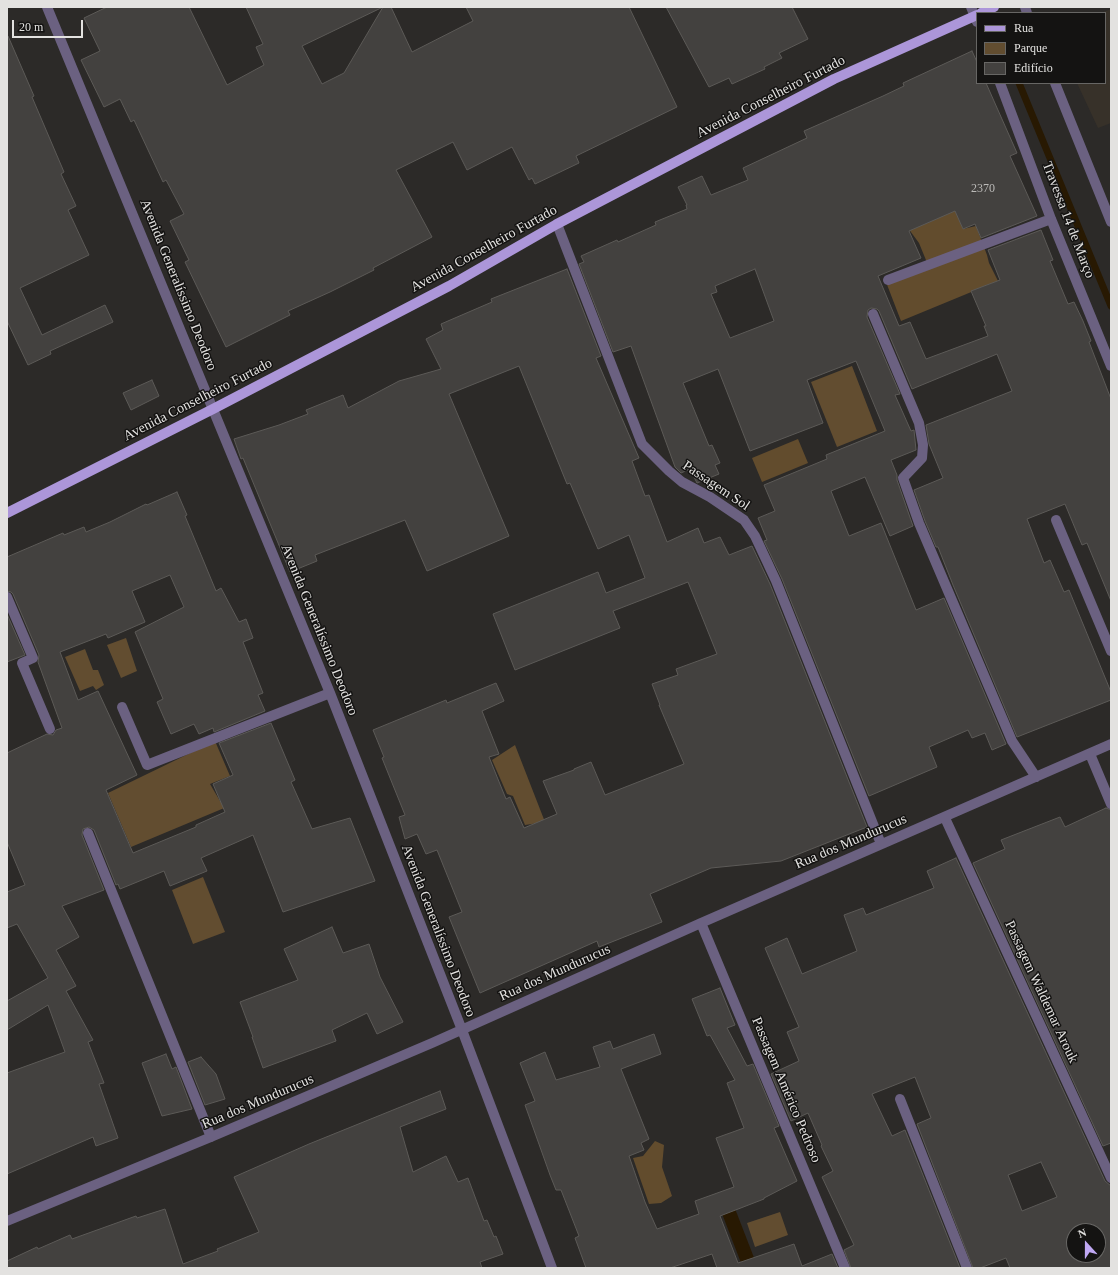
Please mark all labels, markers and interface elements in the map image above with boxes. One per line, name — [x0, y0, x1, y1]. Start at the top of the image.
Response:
scale bar — [14, 12, 85, 38]
legend — [976, 12, 1106, 84]
text: 20 m — [19, 20, 43, 34]
text: Rua — [1014, 21, 1033, 35]
text: Parque — [1014, 41, 1047, 55]
street label: Avenida Conselheiro Furtado — [694, 52, 848, 142]
text: Edifício — [1014, 61, 1053, 75]
street label: Travessa 14 de Março — [1038, 159, 1098, 281]
house number: 2370 — [971, 182, 995, 196]
street label: Avenida Generalíssimo Deodoro — [136, 197, 220, 373]
street label: Avenida Conselheiro Furtado — [408, 202, 560, 296]
street label: Avenida Conselheiro Furtado — [121, 355, 275, 445]
street label: Passagem Sol — [679, 457, 753, 515]
street label: Avenida Generalíssimo Deodoro — [277, 542, 361, 718]
street label: Rua dos Mundurucus — [793, 811, 909, 873]
street label: Avenida Generalíssimo Deodoro — [397, 842, 479, 1020]
street label: Passagem Waldemar Arouk — [1001, 918, 1081, 1066]
street label: Rua dos Mundurucus — [497, 941, 613, 1005]
street label: Passagem Américo Pedroso — [748, 1015, 824, 1165]
street label: Rua dos Mundurucus — [200, 1071, 316, 1133]
north arrow — [1066, 1223, 1106, 1263]
text: N — [1076, 1226, 1088, 1240]

